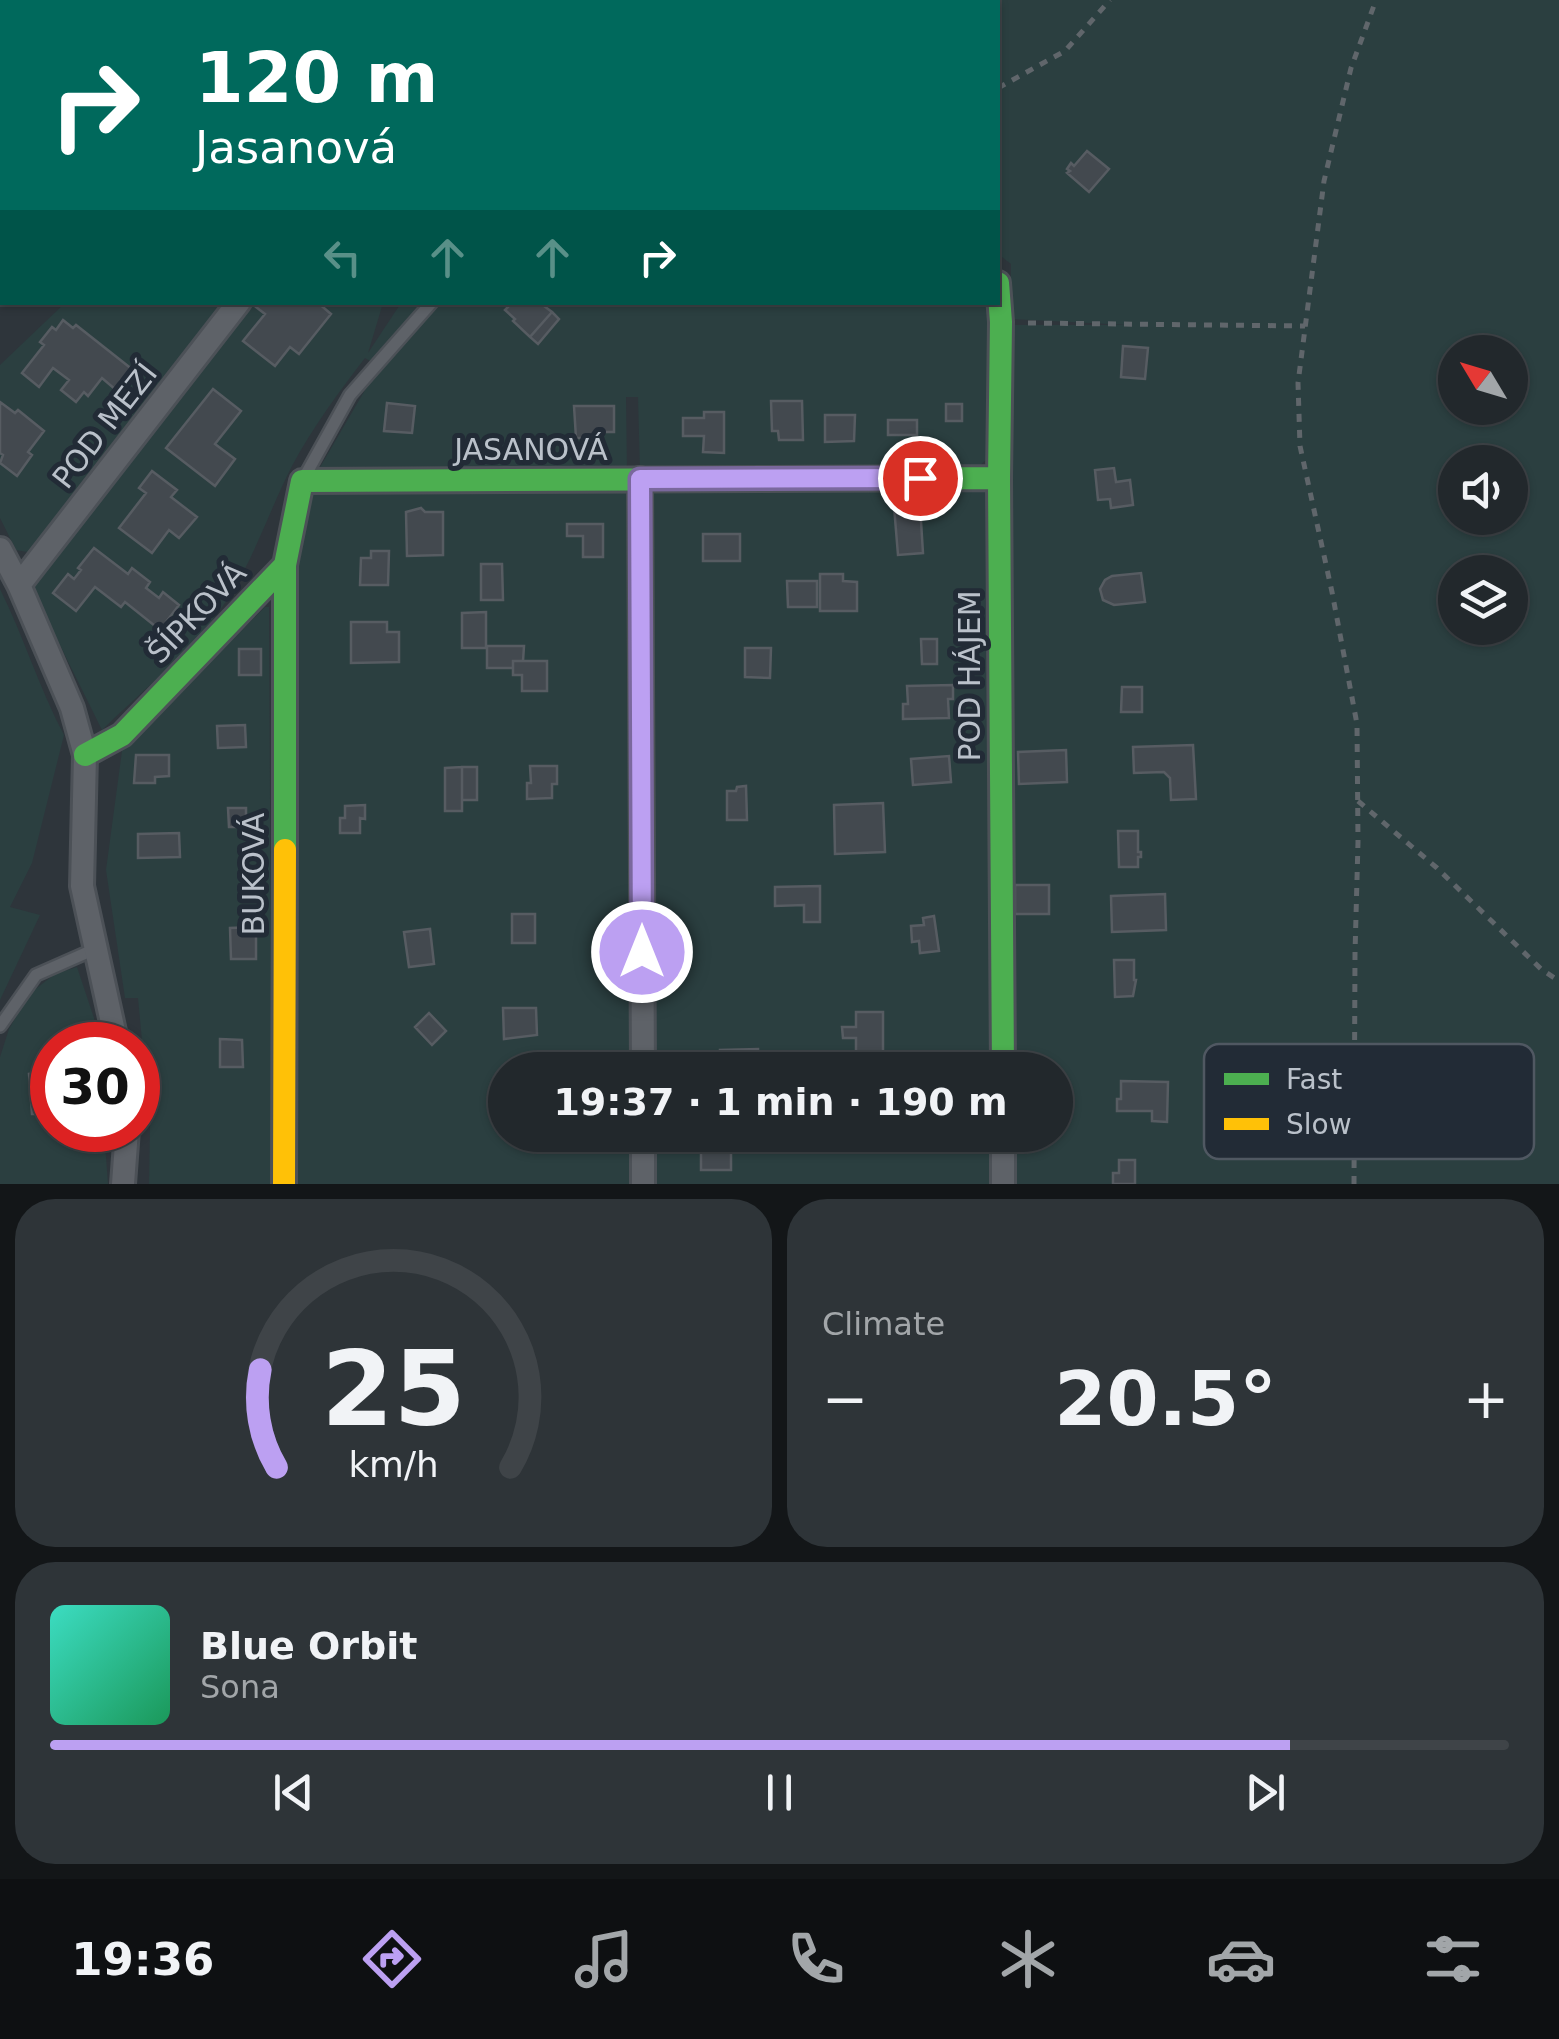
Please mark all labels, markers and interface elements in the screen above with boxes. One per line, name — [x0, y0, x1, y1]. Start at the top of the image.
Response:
text: 120 m — [195, 37, 438, 119]
icon: right — [30, 40, 160, 170]
text: Jasanová — [195, 121, 397, 174]
icon: left — [315, 230, 370, 285]
icon: ahead — [420, 230, 475, 285]
icon: ahead — [525, 230, 580, 285]
icon: right — [630, 230, 685, 285]
north arrow — [1438, 335, 1528, 425]
map controls — [1438, 335, 1528, 645]
street label: POD MEZÍ — [45, 356, 164, 495]
street label: JASANOVÁ — [452, 432, 608, 467]
pin — [878, 436, 963, 521]
button: sound — [1438, 445, 1528, 535]
icon: arrive — [893, 451, 948, 506]
street label: ŠÍPKOVÁ — [139, 554, 253, 670]
button: layers — [1438, 555, 1528, 645]
street label: POD HÁJEM — [952, 590, 987, 762]
street label: BUKOVÁ — [236, 812, 271, 935]
position arrow — [590, 900, 694, 1004]
speed limit sign: 30 — [30, 1022, 160, 1152]
legend — [1204, 1044, 1534, 1159]
text: Fast — [1286, 1063, 1342, 1096]
text: 19:37 · 1 min · 190 m — [553, 1080, 1008, 1124]
text: Slow — [1286, 1108, 1352, 1141]
text: Climate — [822, 1305, 945, 1343]
text: 25 — [321, 1328, 466, 1450]
text: 20.5° — [1054, 1355, 1277, 1443]
text: − — [822, 1367, 868, 1431]
text: + — [1463, 1367, 1509, 1431]
text: km/h — [348, 1444, 439, 1485]
text: Blue Orbit — [200, 1624, 417, 1668]
text: Sona — [200, 1668, 280, 1706]
icon: previous — [266, 1765, 321, 1820]
icon: pause — [752, 1765, 807, 1820]
icon: next — [1238, 1765, 1293, 1820]
icon: directions — [357, 1924, 427, 1994]
icon: music — [569, 1924, 639, 1994]
icon: phone — [781, 1924, 851, 1994]
icon: climate — [993, 1924, 1063, 1994]
icon: car — [1206, 1924, 1276, 1994]
icon: filters — [1418, 1924, 1488, 1994]
text: 19:36 — [71, 1933, 214, 1986]

